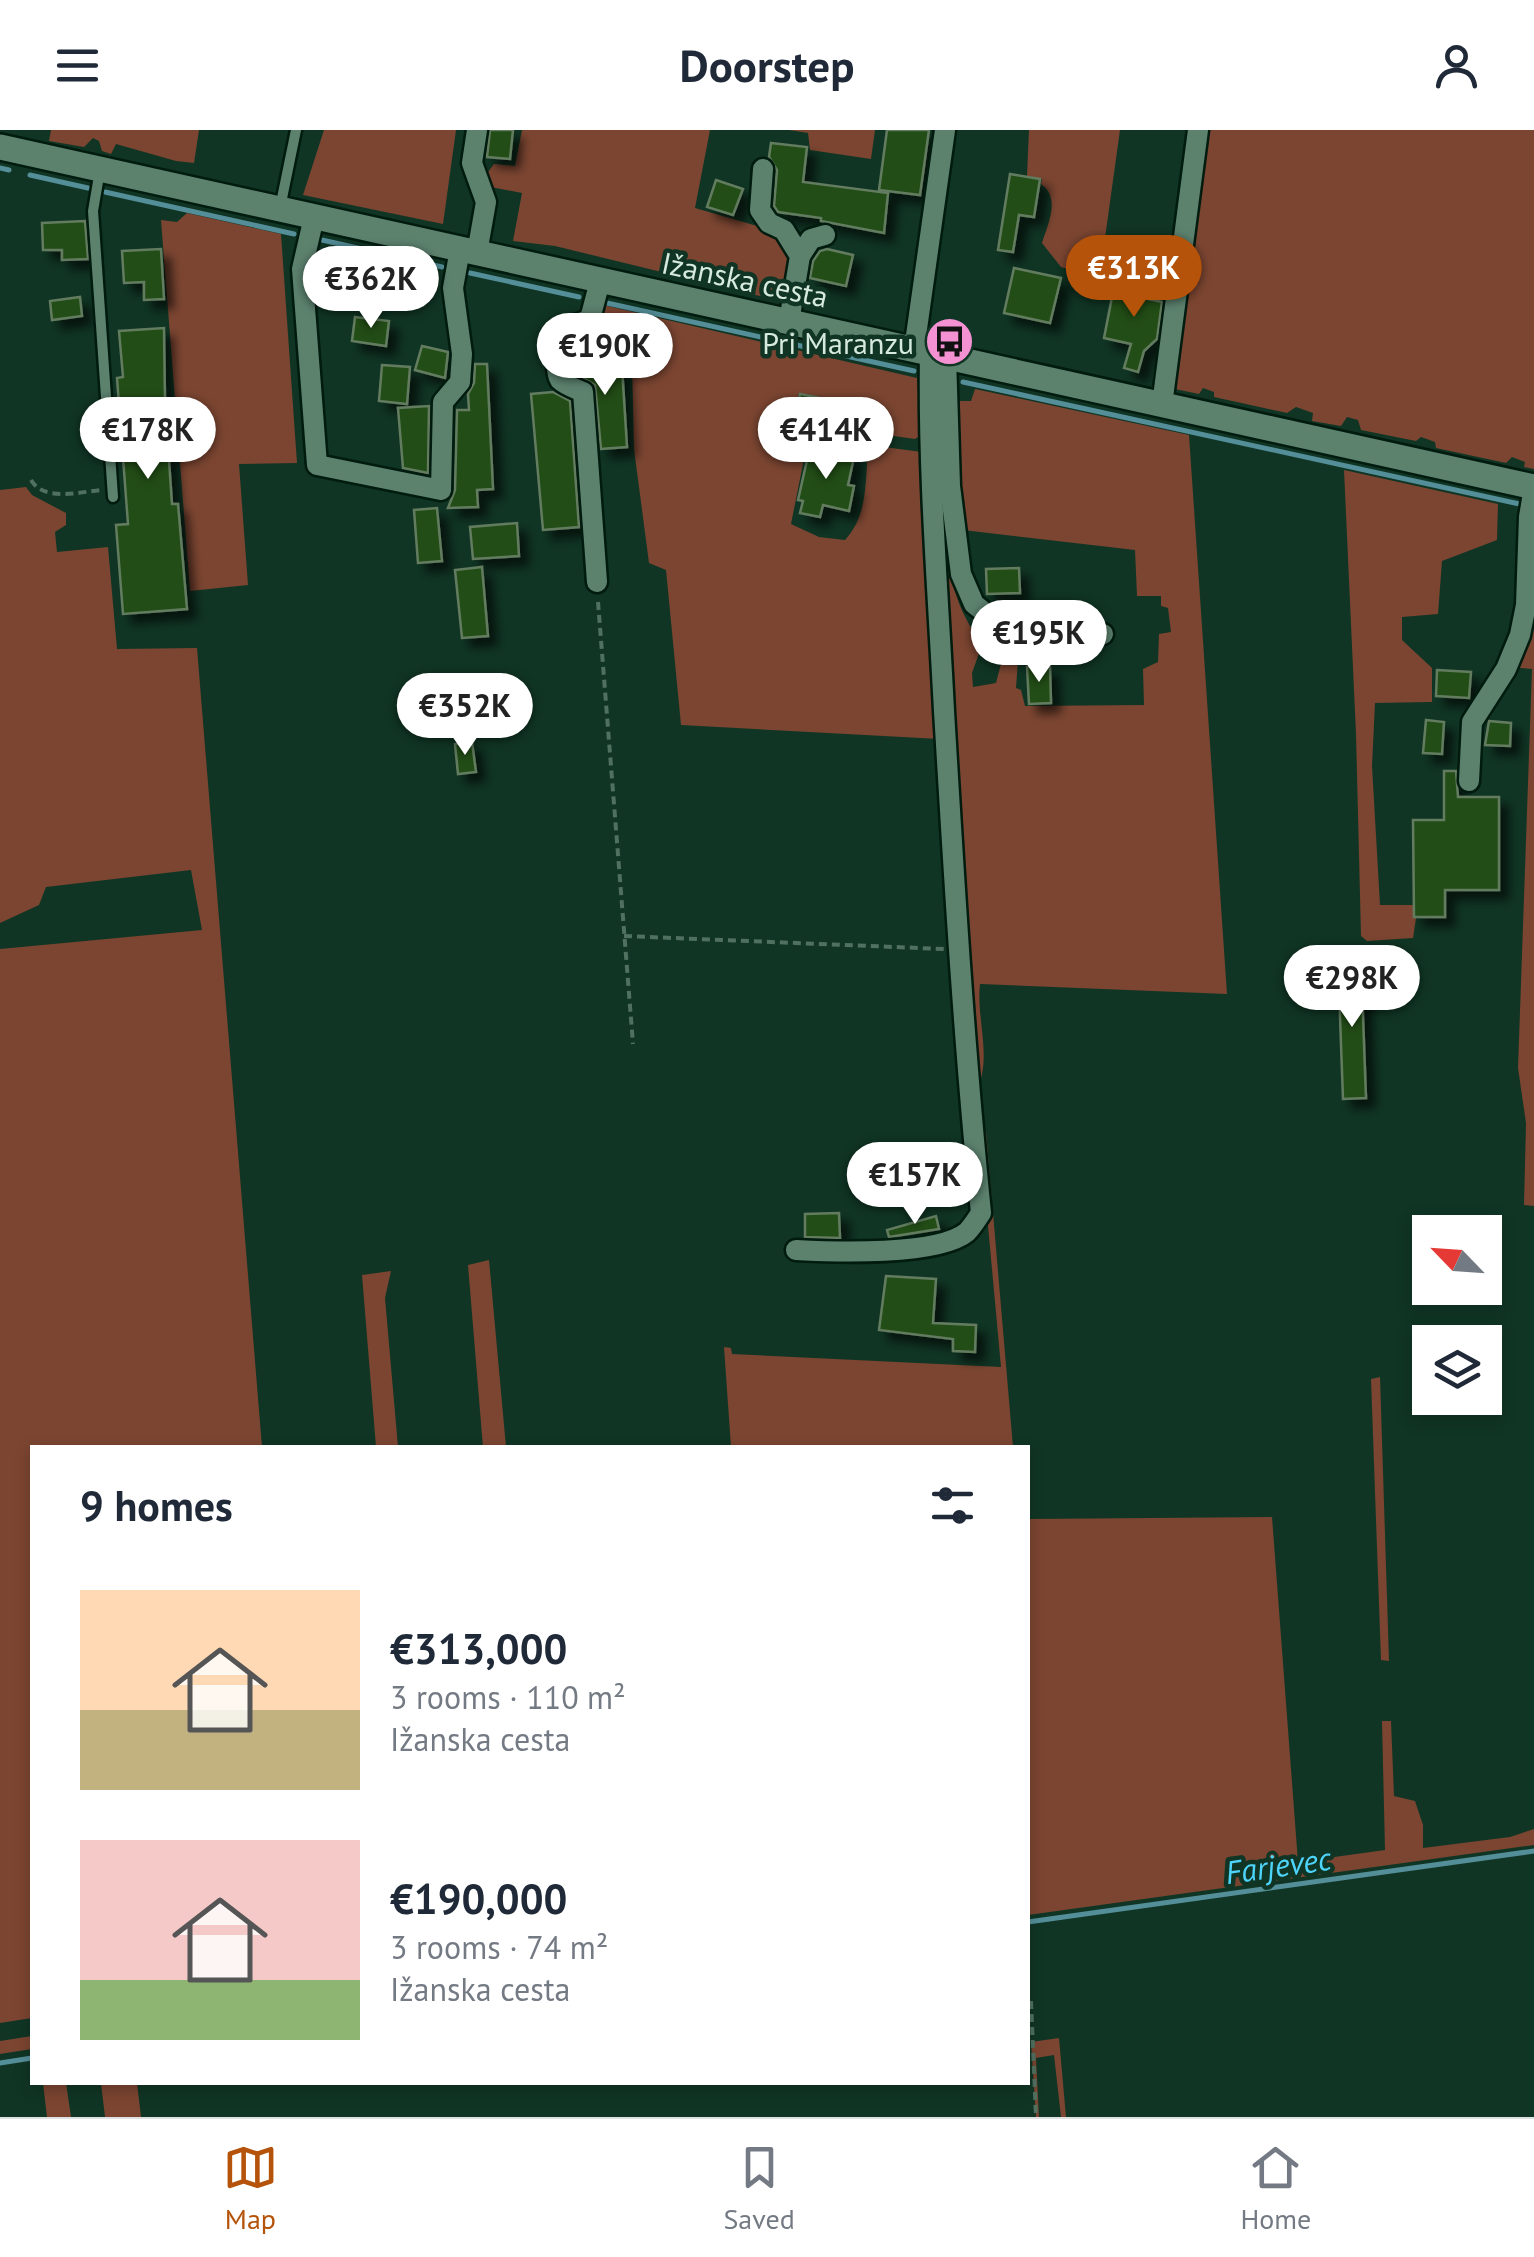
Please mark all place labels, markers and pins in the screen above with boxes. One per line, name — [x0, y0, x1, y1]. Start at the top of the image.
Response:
pin: €313K — [1064, 235, 1204, 320]
pin: €362K — [301, 246, 441, 331]
pin: €190K — [535, 313, 675, 398]
bus stop icon: Pri Maranzu — [923, 316, 975, 368]
place label: Pri Maranzu — [762, 323, 914, 362]
pin: €178K — [78, 397, 218, 482]
pin: €414K — [756, 397, 896, 482]
pin: €195K — [969, 600, 1109, 685]
pin: €352K — [395, 673, 535, 758]
pin: €298K — [1282, 945, 1422, 1030]
pin: €157K — [845, 1142, 985, 1227]

